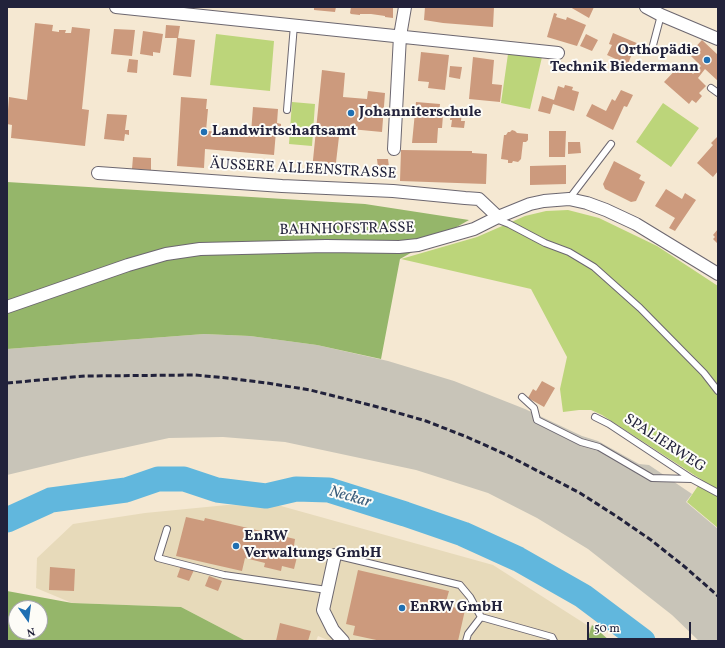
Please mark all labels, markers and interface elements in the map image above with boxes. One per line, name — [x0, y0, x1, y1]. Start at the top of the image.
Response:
place label: Orthopädie Technik Biedermann — [550, 42, 699, 77]
marker: Orthopädie Technik Biedermann — [702, 55, 712, 65]
place label: Johanniterschule — [359, 104, 482, 122]
marker: Johanniterschule — [346, 108, 356, 118]
place label: Landwirtschaftsamt — [212, 123, 356, 141]
marker: Landwirtschaftsamt — [199, 127, 209, 137]
street label: ÄUSSERE ALLEENSTRASSE — [209, 156, 397, 184]
street label: BAHNHOFSTRASSE — [279, 220, 415, 240]
street label: SPALIERWEG — [620, 411, 708, 477]
water label: Neckar — [327, 483, 373, 513]
place label: EnRW Verwaltungs GmbH — [244, 528, 381, 563]
marker: EnRW Verwaltungs GmbH — [231, 541, 241, 551]
place label: EnRW GmbH — [410, 599, 503, 617]
north arrow — [8, 600, 48, 640]
marker: EnRW GmbH — [397, 603, 407, 613]
scale bar — [589, 614, 693, 640]
text: 50 m — [594, 621, 620, 637]
text: N — [25, 623, 36, 639]

